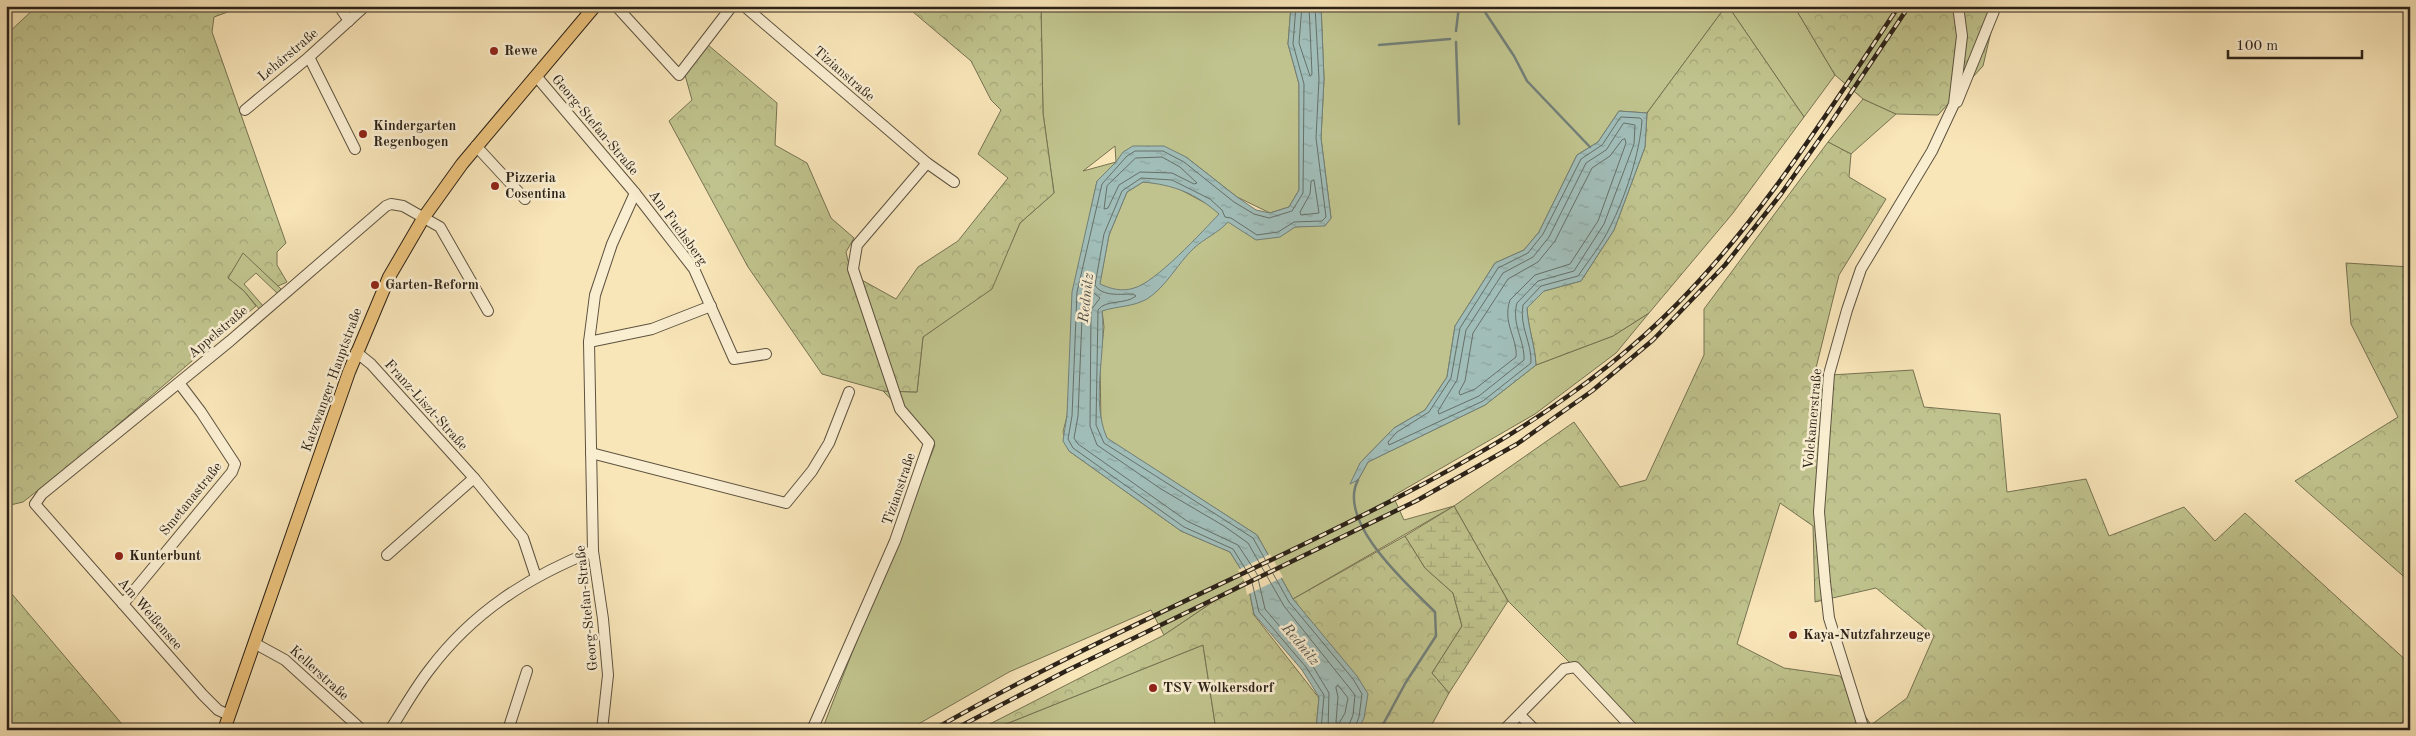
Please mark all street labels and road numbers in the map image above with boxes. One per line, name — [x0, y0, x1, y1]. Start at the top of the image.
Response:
street label: Lehárstraße — [255, 26, 321, 84]
street label: Tizianstraße — [811, 44, 877, 104]
street label: Georg-Stefan-Straße — [549, 72, 641, 178]
street label: Am Fuchsberg — [646, 188, 710, 269]
street label: Appelstraße — [186, 303, 250, 361]
street label: Katzwanger Hauptstraße — [299, 306, 365, 454]
street label: Franz-Liszt-Straße — [382, 357, 470, 453]
street label: Volckamerstraße — [1802, 368, 1824, 470]
street label: Tizianstraße — [880, 451, 918, 527]
street label: Smetanastraße — [157, 460, 225, 538]
street label: Georg-Stefan-Straße — [573, 544, 601, 672]
street label: Am Weißensee — [115, 575, 185, 653]
street label: Kellerstraße — [287, 643, 351, 703]

